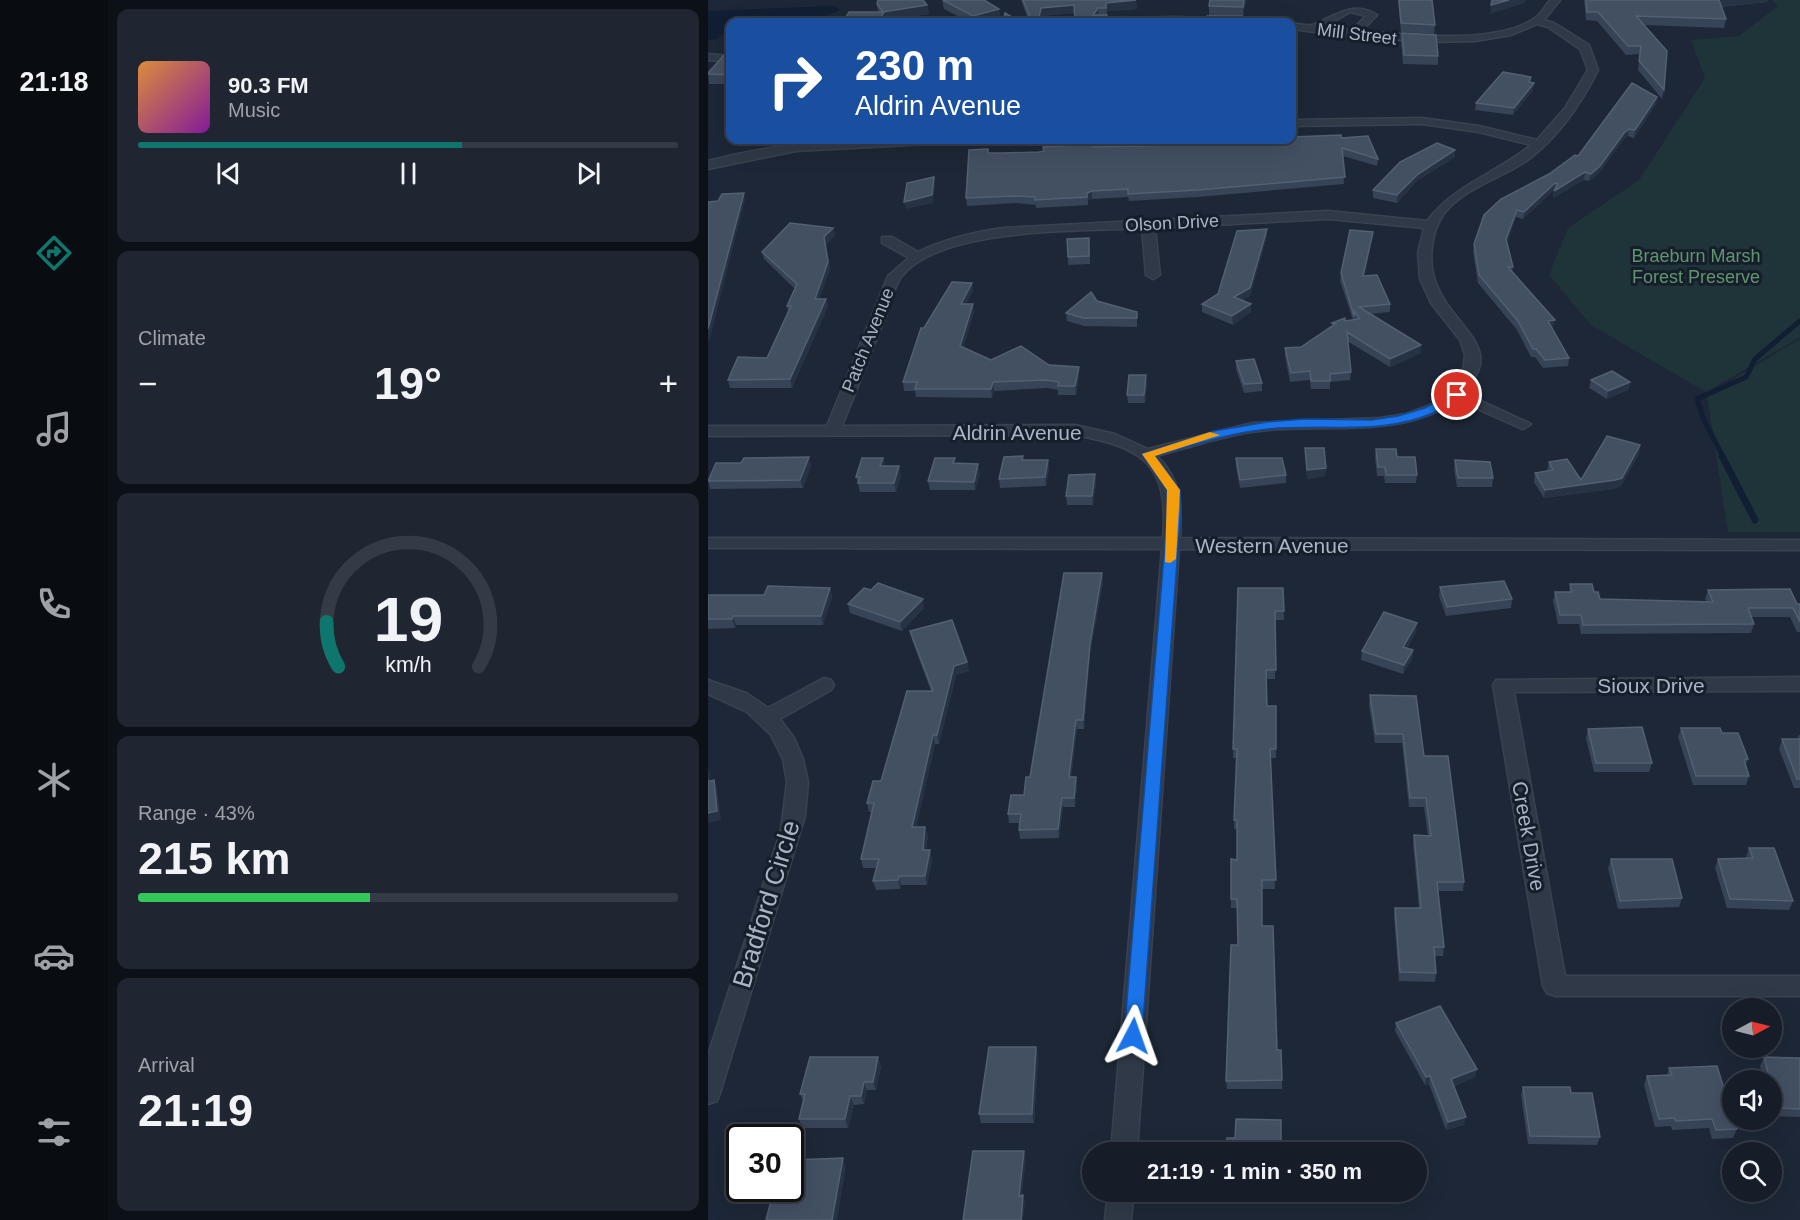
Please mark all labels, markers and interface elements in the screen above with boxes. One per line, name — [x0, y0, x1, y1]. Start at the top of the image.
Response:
street label: Mill Street — [1316, 19, 1398, 49]
icon: right — [756, 42, 834, 120]
text: 230 m — [855, 42, 974, 89]
text: 21:18 — [19, 67, 89, 97]
text: 90.3 FM — [228, 73, 309, 98]
text: Aldrin Avenue — [855, 91, 1021, 121]
text: Music — [228, 99, 280, 121]
icon: previous — [212, 157, 245, 190]
icon: pause — [392, 157, 425, 190]
icon: next — [572, 157, 605, 190]
street label: Olson Drive — [1125, 211, 1219, 235]
icon: directions — [33, 232, 75, 274]
park label: Braeburn Marsh Forest Preserve — [1631, 246, 1761, 287]
street label: Patch Avenue — [838, 285, 898, 395]
text: Climate — [138, 327, 206, 349]
text: 19° — [374, 358, 442, 409]
text: − — [138, 365, 157, 402]
text: + — [659, 365, 678, 402]
pin — [1431, 369, 1482, 420]
icon: arrive — [1440, 378, 1473, 411]
icon: music — [33, 408, 75, 450]
street label: Aldrin Avenue — [952, 421, 1082, 444]
street label: Western Avenue — [1195, 534, 1349, 557]
icon: phone — [33, 583, 75, 625]
text: 19 — [373, 585, 443, 654]
text: km/h — [385, 653, 431, 677]
street label: Sioux Drive — [1597, 674, 1705, 697]
icon: climate — [33, 759, 75, 801]
street label: Creek Drive — [1508, 779, 1550, 893]
text: Range · 43% — [138, 802, 255, 824]
street label: Bradford Circle — [726, 817, 806, 991]
text: 215 km — [138, 833, 291, 884]
icon: car — [33, 935, 75, 977]
north arrow — [1722, 998, 1782, 1058]
map controls — [1722, 998, 1782, 1202]
position arrow — [1101, 1004, 1165, 1068]
text: Arrival — [138, 1054, 195, 1076]
button: sound — [1722, 1070, 1782, 1130]
text: 21:19 — [138, 1085, 253, 1136]
icon: filters — [33, 1111, 75, 1153]
speed limit sign: 30 — [726, 1124, 804, 1202]
button: search — [1722, 1142, 1782, 1202]
text: 21:19 · 1 min · 350 m — [1147, 1159, 1362, 1184]

